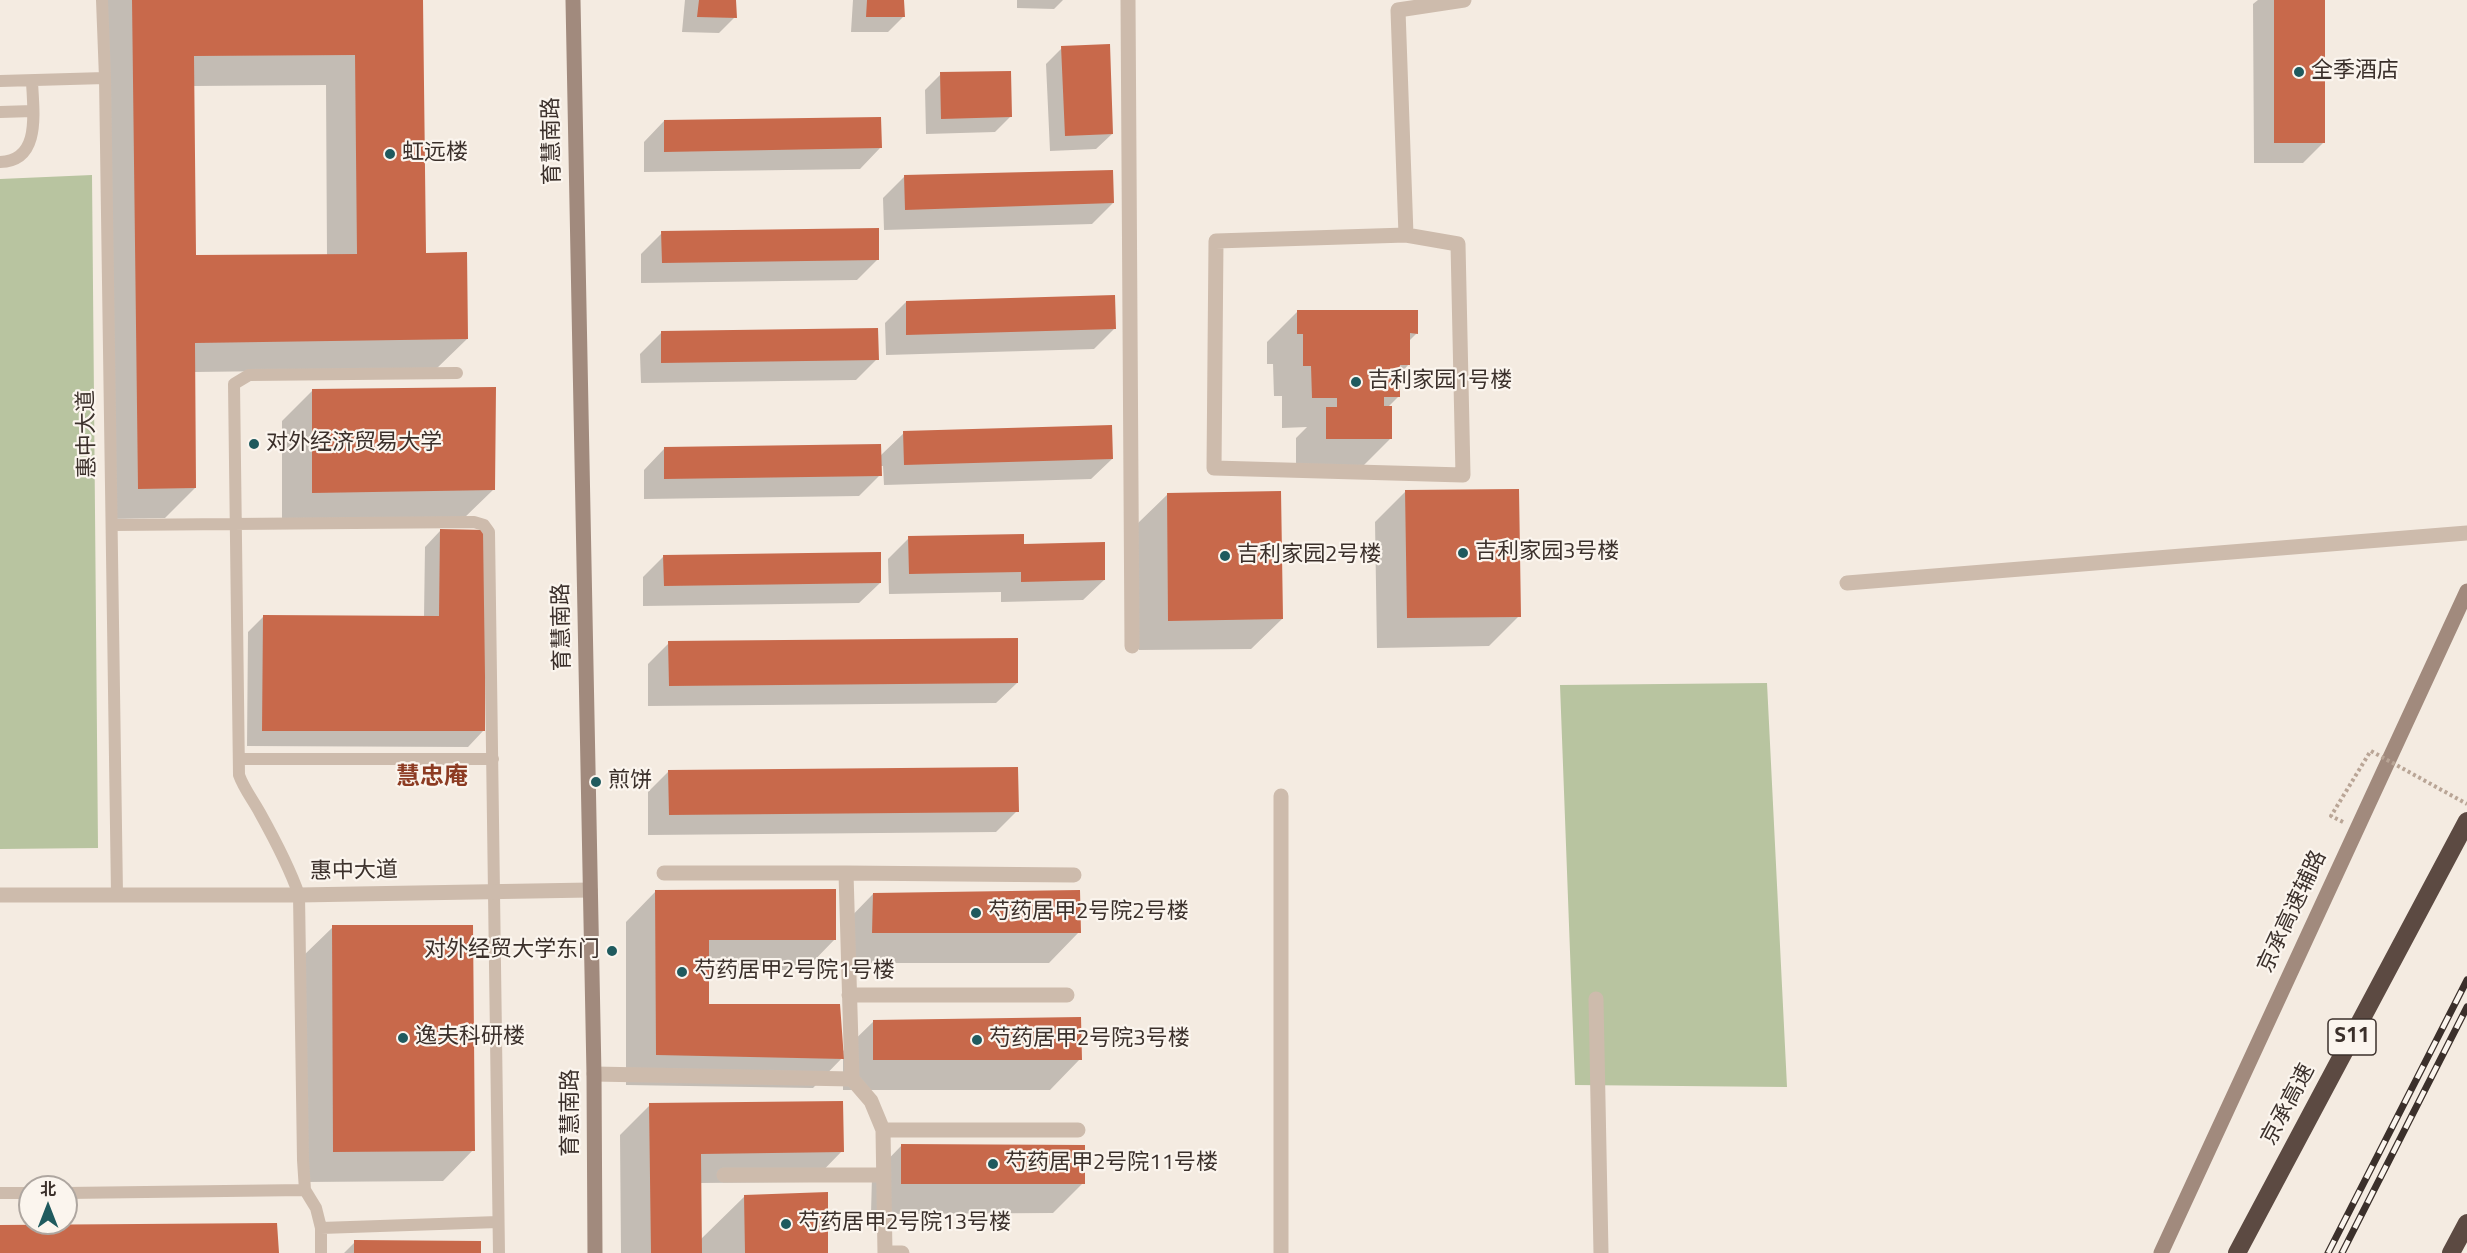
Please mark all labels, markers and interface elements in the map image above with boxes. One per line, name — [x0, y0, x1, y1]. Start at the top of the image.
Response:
place label: 全季酒店 — [2311, 59, 2399, 85]
marker: 全季酒店 — [2292, 65, 2306, 79]
street label: 育慧南路 — [539, 97, 567, 185]
place label: 虹远楼 — [402, 141, 468, 167]
marker: 虹远楼 — [383, 147, 397, 161]
place label: 吉利家园1号楼 — [1368, 369, 1512, 395]
marker: 吉利家园1号楼 — [1349, 375, 1363, 389]
street label: 惠中大道 — [74, 390, 102, 478]
place label: 对外经济贸易大学 — [266, 431, 442, 457]
marker: 对外经济贸易大学 — [247, 437, 261, 451]
place label: 吉利家园3号楼 — [1475, 540, 1619, 566]
place label: 吉利家园2号楼 — [1237, 543, 1381, 569]
marker: 吉利家园3号楼 — [1456, 546, 1470, 560]
marker: 吉利家园2号楼 — [1218, 549, 1232, 563]
street label: 育慧南路 — [549, 583, 577, 671]
district label: 慧忠庵 — [396, 764, 468, 792]
place label: 煎饼 — [608, 769, 652, 795]
marker: 煎饼 — [589, 775, 603, 789]
street label: 京承高速辅路 — [2253, 847, 2333, 977]
street label: 惠中大道 — [310, 858, 398, 886]
place label: 芍药居甲2号院2号楼 — [988, 900, 1189, 926]
marker: 芍药居甲2号院2号楼 — [969, 906, 983, 920]
place label: 对外经贸大学东门 — [424, 938, 600, 964]
marker: 对外经贸大学东门 — [605, 944, 619, 958]
place label: 芍药居甲2号院1号楼 — [694, 959, 895, 985]
marker: 芍药居甲2号院1号楼 — [675, 965, 689, 979]
road number: S11 — [2328, 1019, 2376, 1055]
place label: 逸夫科研楼 — [415, 1025, 525, 1051]
place label: 芍药居甲2号院3号楼 — [989, 1027, 1190, 1053]
marker: 逸夫科研楼 — [396, 1031, 410, 1045]
marker: 芍药居甲2号院3号楼 — [970, 1033, 984, 1047]
street label: 京承高速 — [2257, 1060, 2321, 1150]
street label: 育慧南路 — [559, 1069, 585, 1157]
place label: 芍药居甲2号院11号楼 — [1005, 1151, 1218, 1177]
marker: 芍药居甲2号院11号楼 — [986, 1157, 1000, 1171]
north arrow — [18, 1175, 78, 1235]
text: 北 — [40, 1177, 56, 1201]
place label: 芍药居甲2号院13号楼 — [798, 1211, 1011, 1237]
marker: 芍药居甲2号院13号楼 — [779, 1217, 793, 1231]

